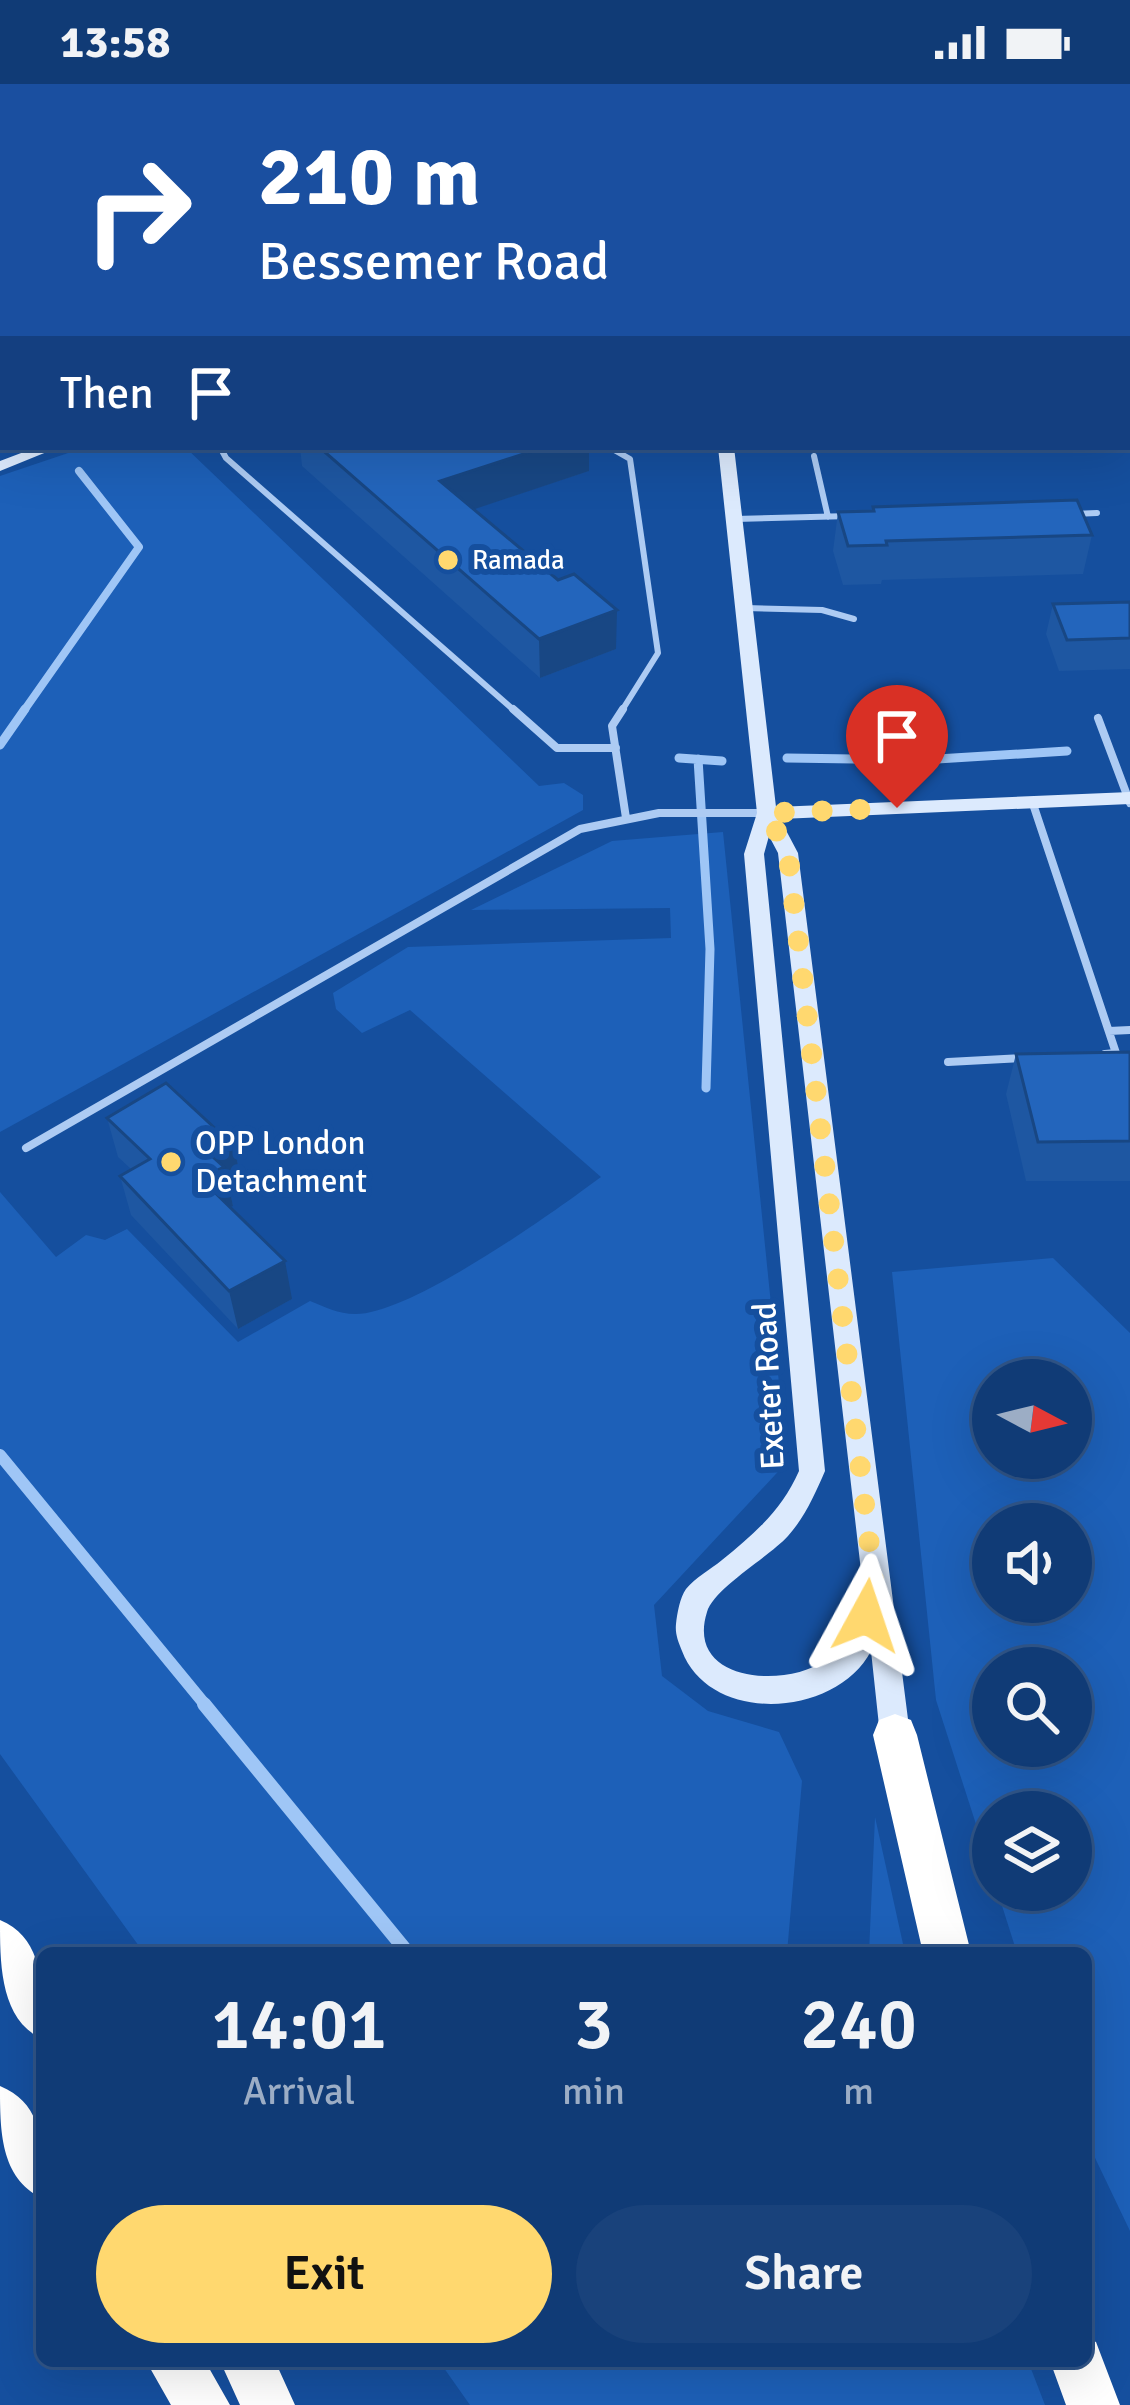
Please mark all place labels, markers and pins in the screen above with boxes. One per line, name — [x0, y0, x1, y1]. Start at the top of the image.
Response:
place label: Ramada — [472, 544, 565, 577]
marker: Ramada — [435, 547, 461, 573]
pin — [846, 685, 948, 808]
place label: OPP London Detachment — [195, 1123, 367, 1202]
marker: OPP London Detachment — [158, 1149, 184, 1175]

